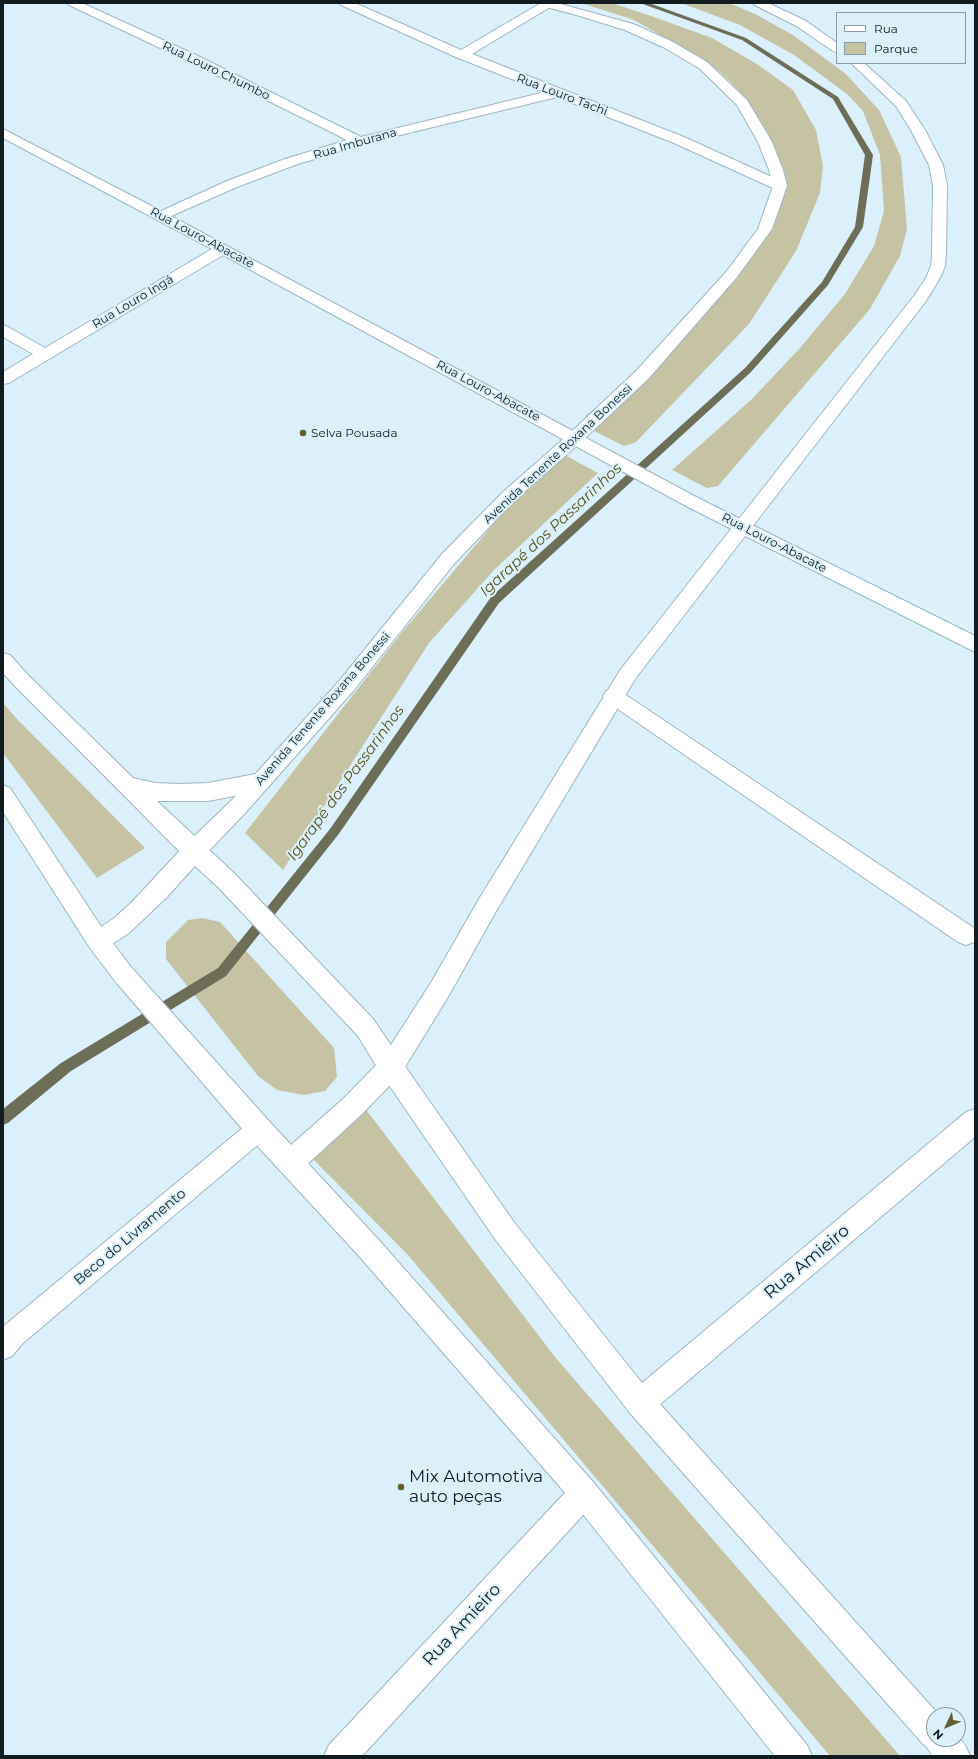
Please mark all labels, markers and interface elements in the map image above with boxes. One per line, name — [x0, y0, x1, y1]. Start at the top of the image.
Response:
legend — [836, 12, 966, 64]
text: Rua — [874, 21, 898, 36]
street label: Rua Louro Chumbo — [160, 39, 272, 103]
text: Parque — [874, 41, 918, 56]
street label: Rua Louro Tachi — [514, 71, 610, 119]
street label: Rua Imburana — [312, 125, 398, 163]
street label: Rua Louro-Abacate — [148, 204, 256, 272]
street label: Rua Louro Ingá — [90, 272, 176, 332]
street label: Rua Louro-Abacate — [434, 357, 542, 425]
street label: Avenida Tenente Roxana Bonessi — [481, 381, 635, 527]
place label: Selva Pousada — [311, 426, 398, 440]
marker: Selva Pousada — [298, 428, 308, 438]
water label: Igarapé dos Passarinhos — [476, 459, 626, 601]
street label: Rua Louro-Abacate — [719, 510, 829, 576]
street label: Avenida Tenente Roxana Bonessi — [253, 630, 393, 788]
water label: Igarapé dos Passarinhos — [284, 702, 408, 864]
street label: Beco do Livramento — [71, 1185, 189, 1289]
street label: Rua Amieiro — [760, 1220, 854, 1304]
place label: Mix Automotiva auto peças — [409, 1467, 543, 1507]
marker: Mix Automotiva auto peças — [396, 1482, 406, 1492]
street label: Rua Amieiro — [419, 1580, 505, 1670]
north arrow — [926, 1707, 966, 1747]
text: N — [930, 1727, 946, 1743]

